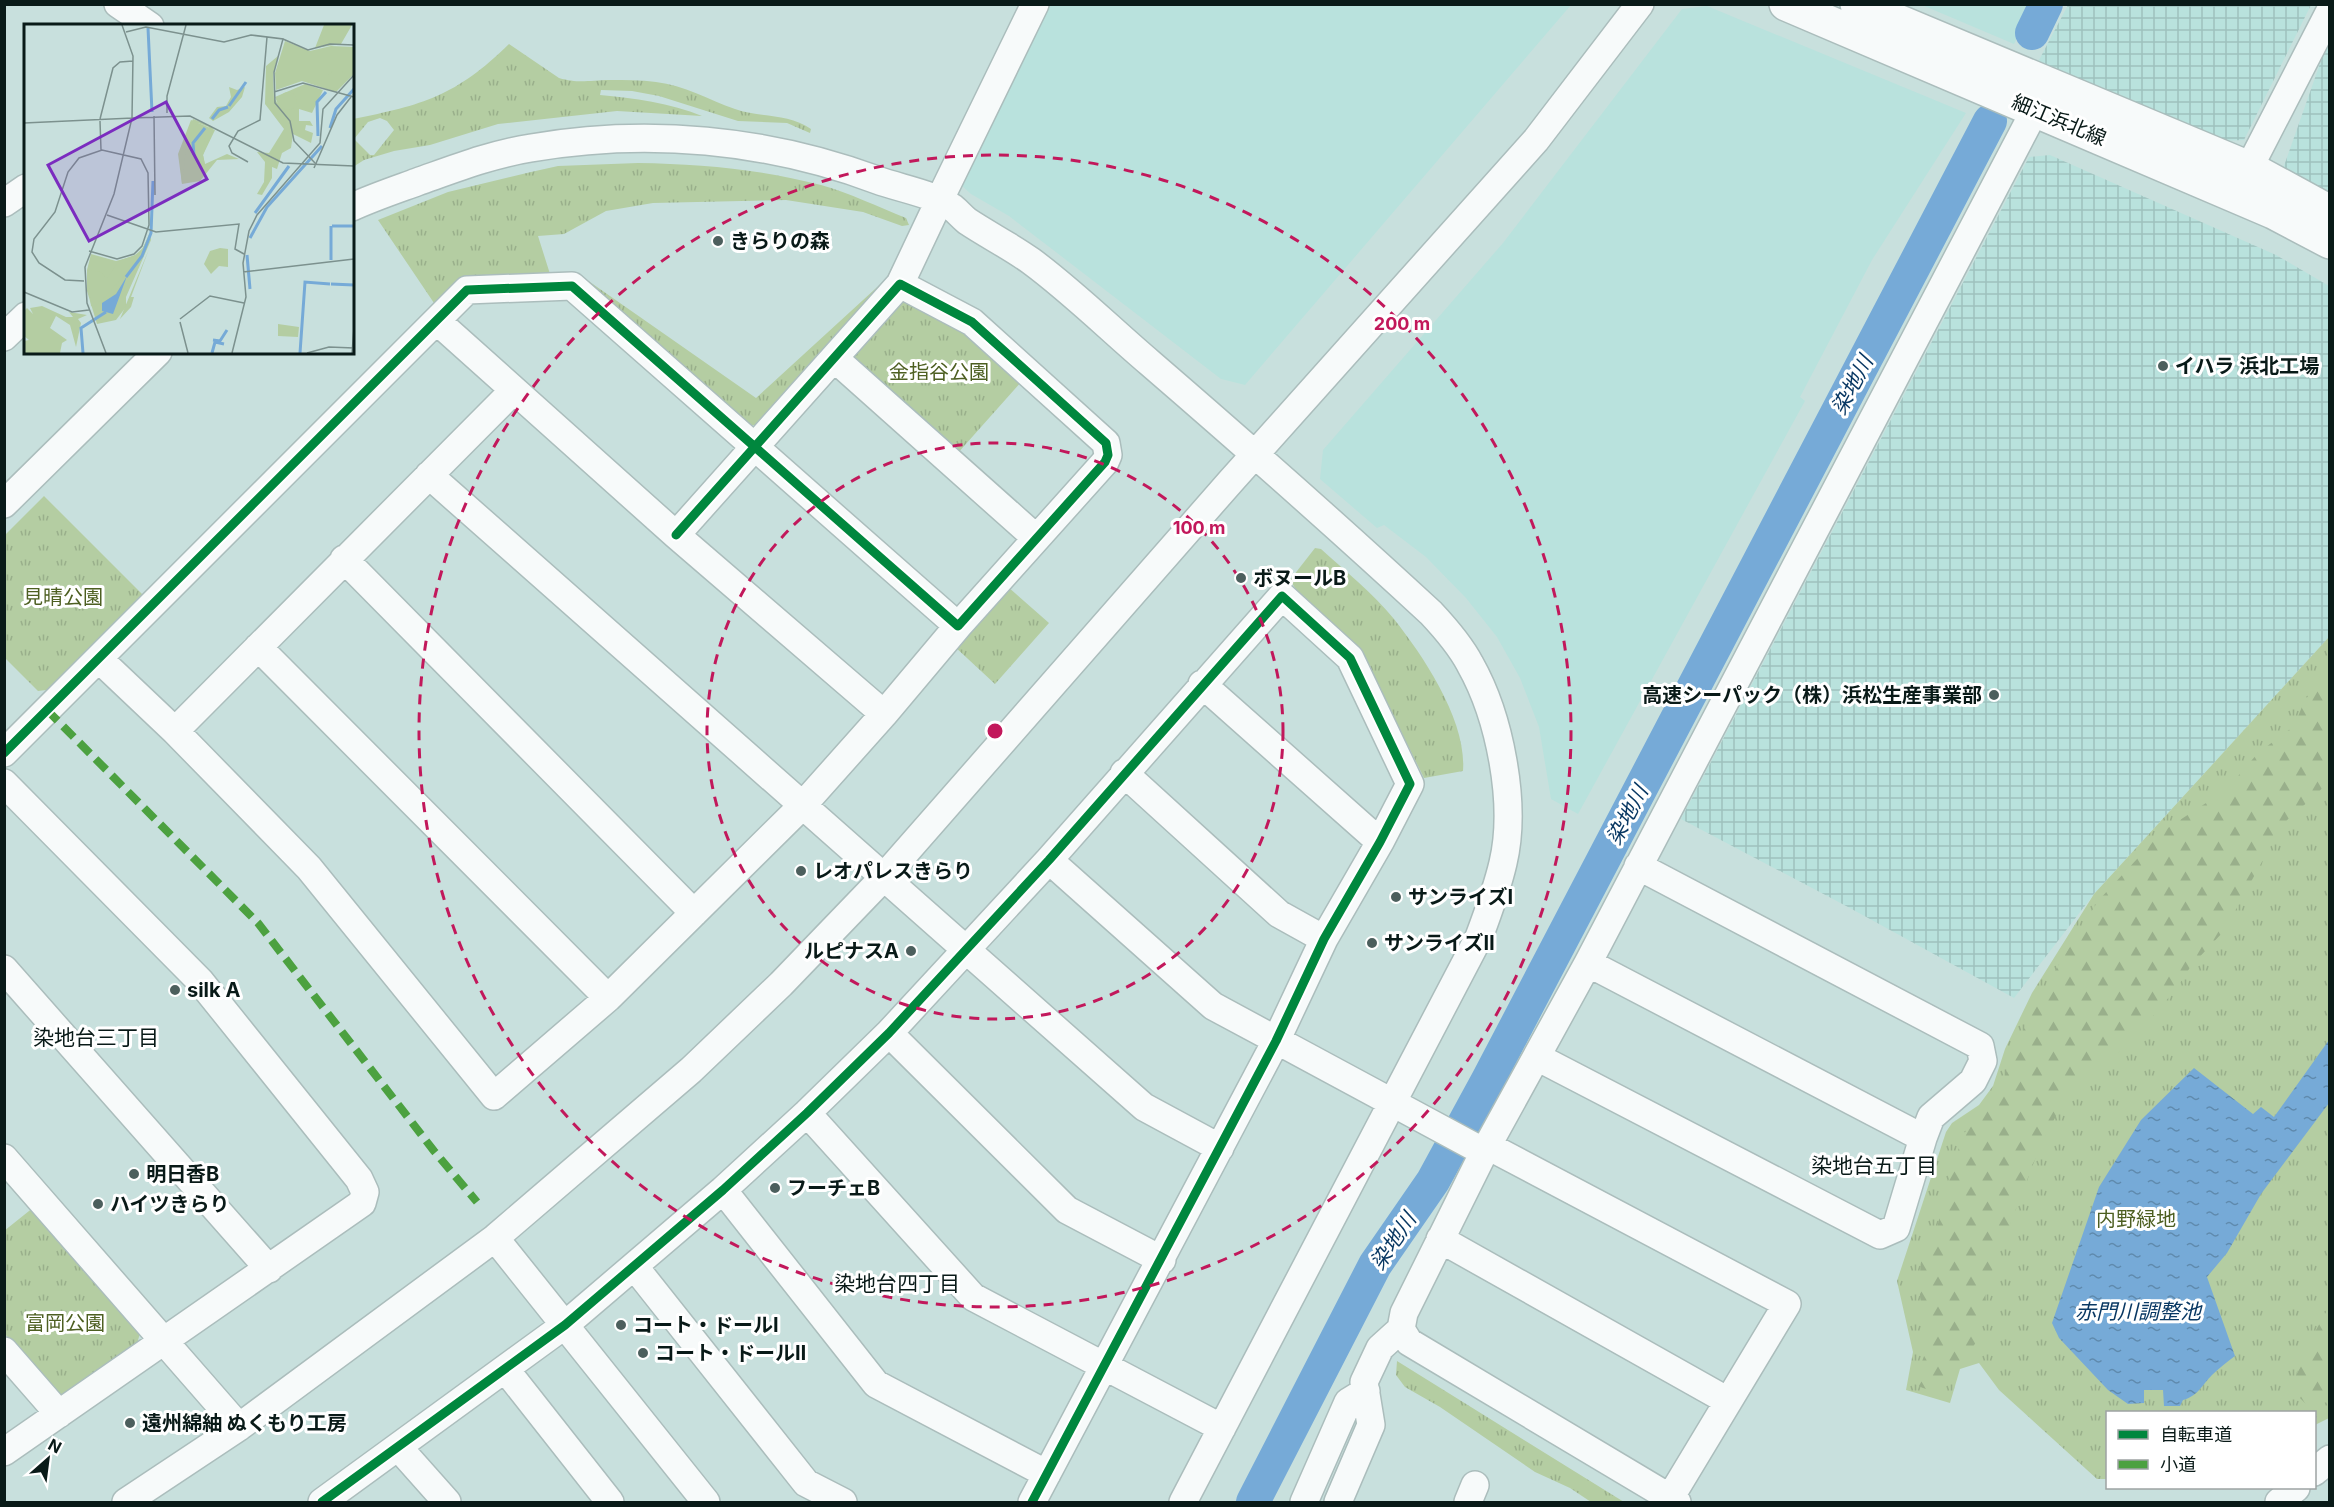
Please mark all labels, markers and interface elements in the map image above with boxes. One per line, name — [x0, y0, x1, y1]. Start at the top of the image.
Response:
inset map — [24, 24, 354, 354]
street label: 細江浜北線 — [2008, 89, 2110, 151]
place label: きらりの森 — [730, 229, 830, 253]
marker: きらりの森 — [711, 234, 725, 248]
text: 200 m — [1374, 313, 1430, 334]
water label: 染地川 — [1826, 350, 1879, 419]
place label: イハラ 浜北工場 — [2175, 354, 2319, 378]
marker: イハラ 浜北工場 — [2156, 359, 2170, 373]
park label: 金指谷公園 — [889, 360, 989, 384]
text: 100 m — [1173, 517, 1225, 538]
place label: ボヌールB — [1253, 566, 1346, 590]
marker: ボヌールB — [1234, 571, 1248, 585]
park label: 見晴公園 — [23, 585, 103, 609]
place label: 高速シーパック（株）浜松生産事業部 — [1642, 683, 1982, 707]
marker: 高速シーパック（株）浜松生産事業部 — [1987, 688, 2001, 702]
centre of rings — [985, 721, 1005, 741]
water label: 染地川 — [1601, 780, 1654, 849]
place label: レオパレスきらり — [813, 859, 973, 883]
marker: レオパレスきらり — [794, 864, 808, 878]
place label: サンライズⅠ — [1408, 885, 1513, 909]
marker: サンライズⅠ — [1389, 890, 1403, 904]
place label: サンライズⅡ — [1384, 931, 1495, 955]
marker: サンライズⅡ — [1365, 936, 1379, 950]
place label: ルピナスA — [804, 939, 899, 963]
marker: ルピナスA — [904, 944, 918, 958]
place label: silk A — [187, 978, 240, 1002]
marker: silk A — [168, 983, 182, 997]
district label: 染地台三丁目 — [33, 1025, 159, 1050]
district label: 染地台五丁目 — [1811, 1153, 1937, 1178]
place label: 明日香B — [146, 1162, 219, 1186]
marker: 明日香B — [127, 1167, 141, 1181]
place label: フーチェB — [787, 1176, 880, 1200]
marker: フーチェB — [768, 1181, 782, 1195]
place label: ハイツきらり — [110, 1192, 230, 1216]
marker: ハイツきらり — [91, 1197, 105, 1211]
water label: 染地川 — [1365, 1206, 1422, 1274]
park label: 内野緑地 — [2096, 1207, 2176, 1231]
district label: 染地台四丁目 — [834, 1271, 960, 1296]
water label: 赤門川調整池 — [2075, 1299, 2203, 1324]
park label: 富岡公園 — [25, 1311, 105, 1335]
place label: コート・ドールⅠ — [633, 1313, 779, 1337]
marker: コート・ドールⅠ — [614, 1318, 628, 1332]
place label: コート・ドールⅡ — [655, 1341, 806, 1365]
marker: コート・ドールⅡ — [636, 1346, 650, 1360]
place label: 遠州綿紬 ぬくもり工房 — [142, 1411, 347, 1435]
legend — [2106, 1411, 2316, 1489]
marker: 遠州綿紬 ぬくもり工房 — [123, 1416, 137, 1430]
text: 自転車道 — [2160, 1424, 2232, 1445]
north arrow — [18, 1429, 78, 1489]
text: N — [45, 1434, 65, 1457]
text: 小道 — [2160, 1454, 2196, 1475]

